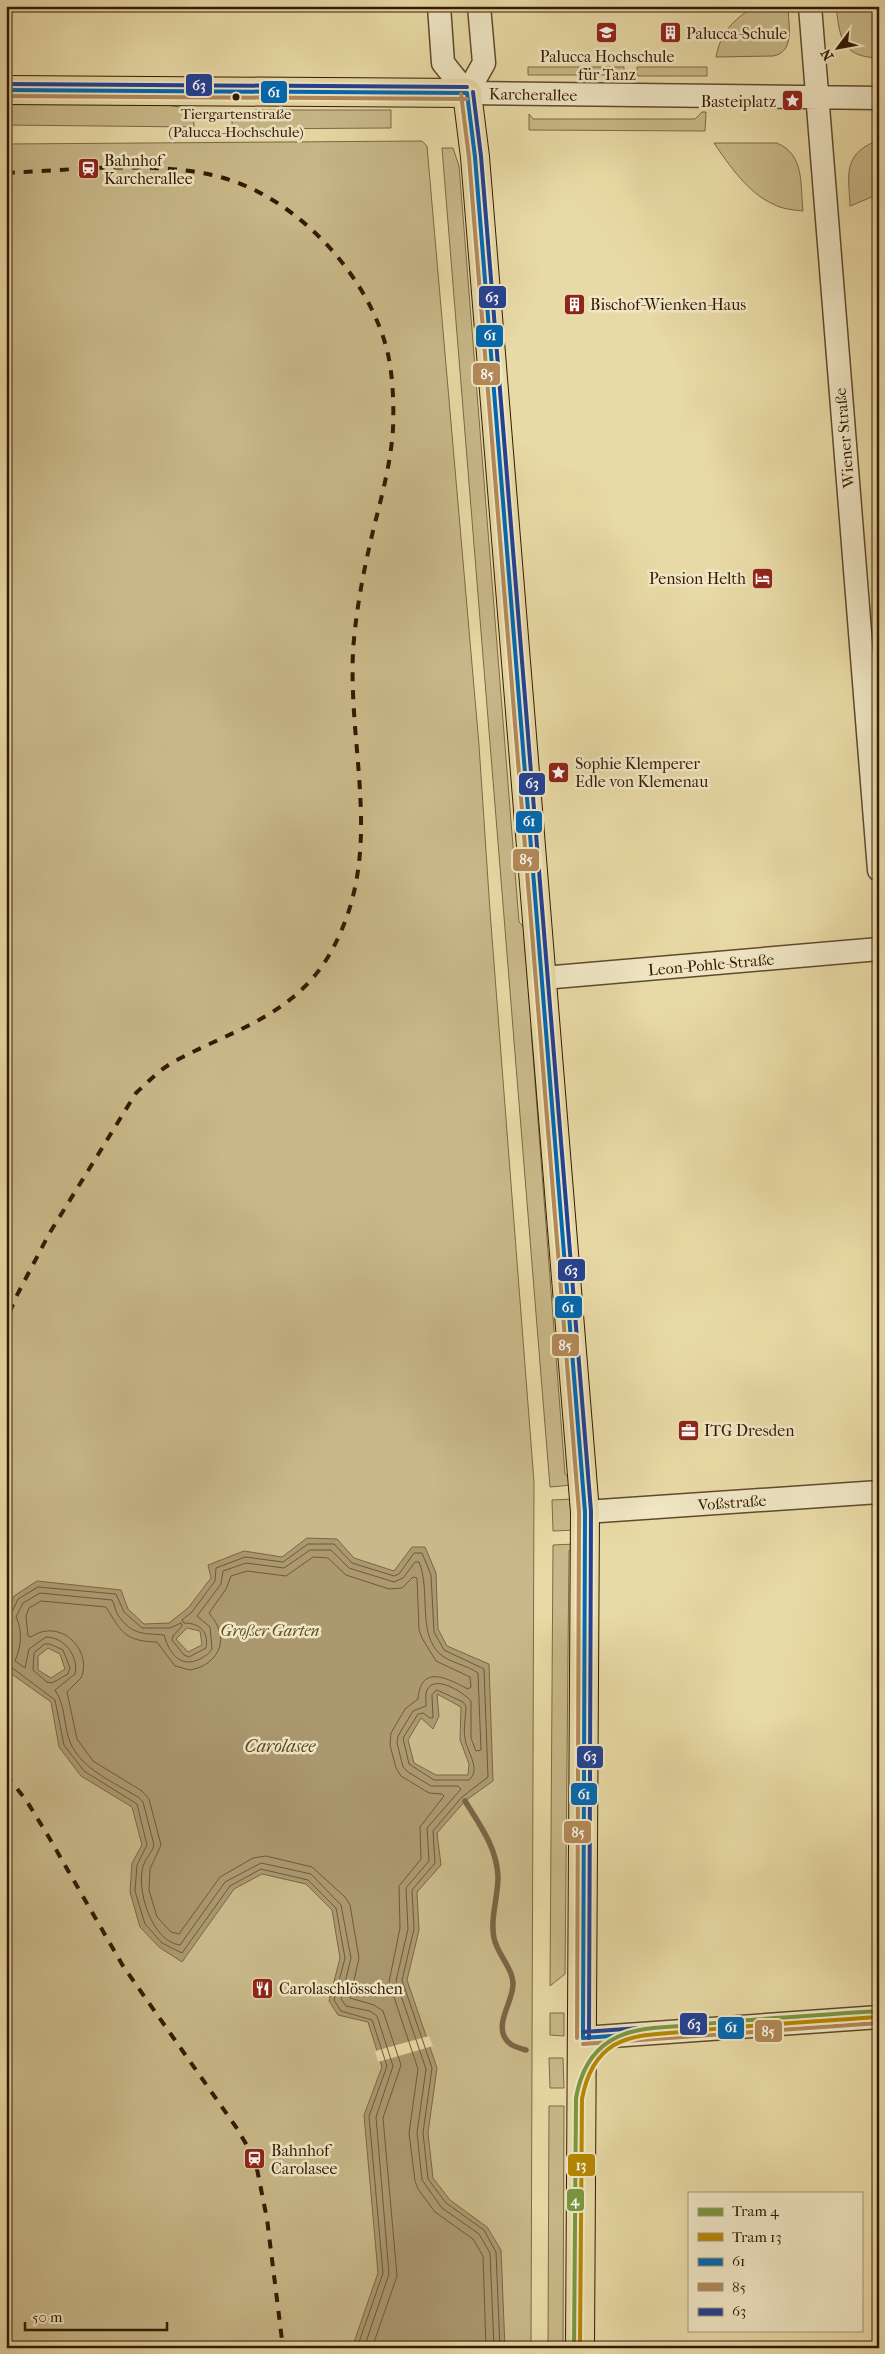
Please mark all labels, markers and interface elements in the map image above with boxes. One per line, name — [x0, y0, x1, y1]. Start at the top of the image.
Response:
school or university icon: Palucca Hochschule für Tanz — [595, 20, 619, 44]
building icon: Palucca-Schule — [658, 21, 682, 45]
north arrow — [812, 22, 862, 72]
place label: Palucca-Schule — [686, 24, 787, 43]
text: N — [817, 45, 837, 64]
place label: Palucca Hochschule für Tanz — [540, 47, 674, 84]
line badge: 63 — [185, 73, 213, 97]
text: 63 — [192, 77, 206, 94]
line badge: 61 — [260, 80, 288, 104]
text: 61 — [268, 84, 280, 101]
street label: Karcherallee — [489, 84, 578, 105]
place icon: Basteiplatz — [780, 89, 804, 113]
marker: Tiergartenstraße (Palucca-Hochschule) — [231, 92, 241, 102]
place label: Basteiplatz — [701, 92, 776, 111]
place label: Tiergartenstraße (Palucca-Hochschule) — [168, 105, 304, 141]
place label: Bahnhof Karcherallee — [104, 151, 193, 188]
station icon: Bahnhof Karcherallee — [76, 157, 100, 181]
line badge: 63 — [478, 285, 507, 309]
text: 63 — [485, 289, 499, 306]
building icon: Bischof-Wienken-Haus — [562, 292, 586, 316]
place label: Bischof-Wienken-Haus — [590, 295, 746, 314]
line badge: 61 — [475, 324, 504, 348]
text: 61 — [484, 327, 496, 344]
line badge: 85 — [472, 362, 501, 386]
text: 85 — [480, 366, 494, 383]
street label: Wiener Straße — [831, 387, 858, 490]
hotel icon: Pension Helth — [750, 566, 774, 590]
place label: Pension Helth — [649, 569, 746, 588]
place label: Sophie Klemperer Edle von Klemenau — [575, 754, 708, 791]
place icon: Sophie Klemperer Edle von Klemenau — [547, 760, 571, 784]
line badge: 63 — [518, 772, 546, 796]
text: 63 — [525, 775, 539, 792]
line badge: 61 — [515, 810, 543, 834]
text: 61 — [523, 813, 535, 830]
line badge: 85 — [512, 848, 540, 872]
text: 85 — [519, 851, 533, 868]
street label: Leon-Pohle-Straße — [647, 950, 775, 979]
line badge: 63 — [557, 1258, 586, 1282]
text: 63 — [564, 1262, 578, 1279]
line badge: 61 — [554, 1295, 583, 1319]
text: 61 — [562, 1299, 574, 1316]
line badge: 85 — [551, 1333, 580, 1357]
text: 85 — [558, 1337, 572, 1354]
office icon: ITG Dresden — [676, 1418, 700, 1442]
place label: ITG Dresden — [704, 1421, 795, 1440]
street label: Voßstraße — [696, 1491, 767, 1514]
park label: Großer Garten — [220, 1621, 320, 1640]
water label: Carolasee — [244, 1736, 316, 1757]
line badge: 63 — [576, 1745, 604, 1769]
text: 63 — [583, 1748, 597, 1765]
line badge: 61 — [570, 1782, 598, 1806]
text: 61 — [578, 1786, 590, 1803]
line badge: 85 — [563, 1820, 592, 1844]
text: 85 — [571, 1824, 585, 1841]
restaurant icon: Carolaschlösschen — [251, 1976, 275, 2000]
place label: Carolaschlösschen — [279, 1979, 404, 1998]
line badge: 63 — [679, 2012, 708, 2036]
text: 63 — [687, 2016, 701, 2033]
line badge: 61 — [717, 2016, 745, 2040]
text: 61 — [725, 2019, 737, 2036]
line badge: 85 — [754, 2019, 783, 2043]
text: 85 — [761, 2023, 775, 2040]
place label: Bahnhof Carolasee — [271, 2141, 338, 2178]
station icon: Bahnhof Carolasee — [243, 2147, 267, 2171]
line badge: 13 — [567, 2153, 596, 2177]
text: 13 — [576, 2157, 587, 2174]
line badge: 4 — [566, 2188, 585, 2212]
text: 4 — [570, 2192, 580, 2209]
legend — [688, 2192, 862, 2332]
text: Tram 4 — [732, 2202, 780, 2220]
text: Tram 13 — [732, 2228, 782, 2246]
text: 61 — [732, 2252, 745, 2270]
text: 85 — [732, 2278, 746, 2296]
scale bar — [25, 2299, 168, 2331]
text: 63 — [732, 2302, 746, 2320]
text: 50 m — [32, 2308, 63, 2326]

